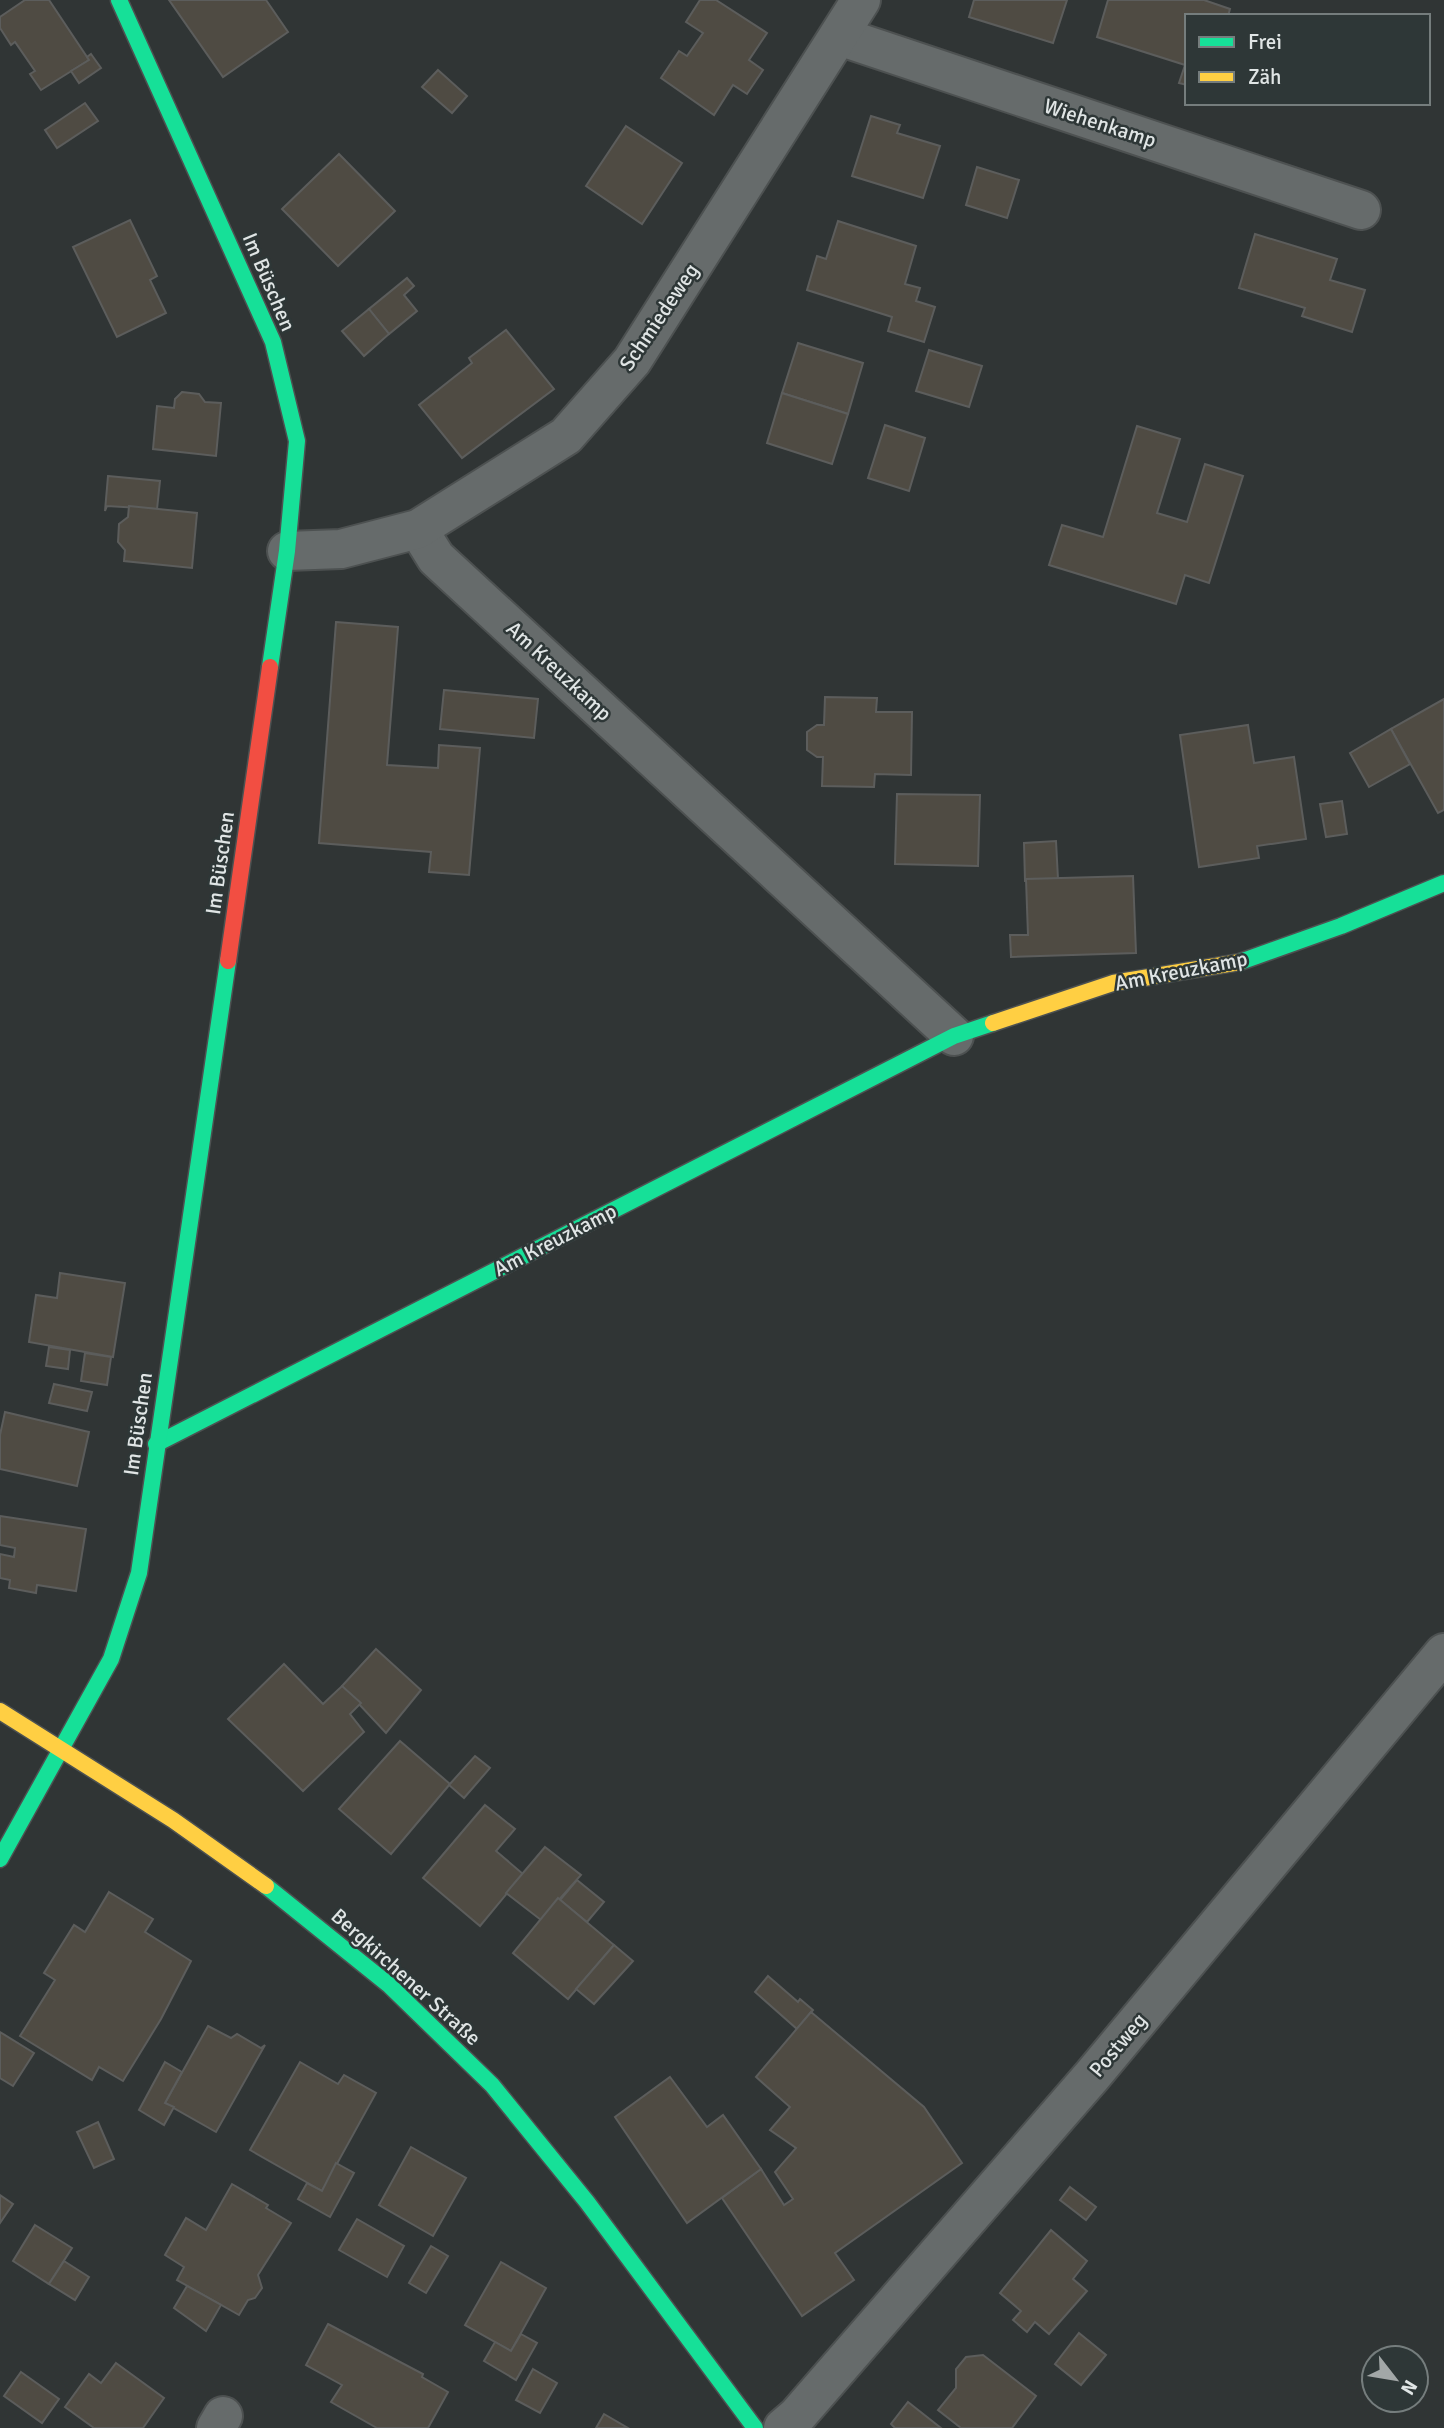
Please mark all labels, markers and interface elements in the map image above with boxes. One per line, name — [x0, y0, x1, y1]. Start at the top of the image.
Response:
legend — [1185, 14, 1430, 105]
text: Frei — [1248, 29, 1282, 55]
text: Zäh — [1248, 64, 1282, 90]
street label: Wiehenkamp — [1041, 93, 1159, 153]
street label: Im Büschen — [237, 229, 301, 335]
street label: Schmiedeweg — [614, 258, 704, 376]
street label: Am Kreuzkamp — [501, 616, 617, 726]
street label: Im Büschen — [200, 810, 240, 916]
street label: Am Kreuzkamp — [1113, 945, 1249, 997]
street label: Am Kreuzkamp — [489, 1198, 621, 1282]
street label: Im Büschen — [118, 1371, 158, 1477]
street label: Bergkirchener Straße — [326, 1903, 486, 2051]
street label: Postweg — [1084, 2008, 1152, 2082]
north arrow — [1360, 2344, 1430, 2414]
text: N — [1395, 2375, 1422, 2399]

